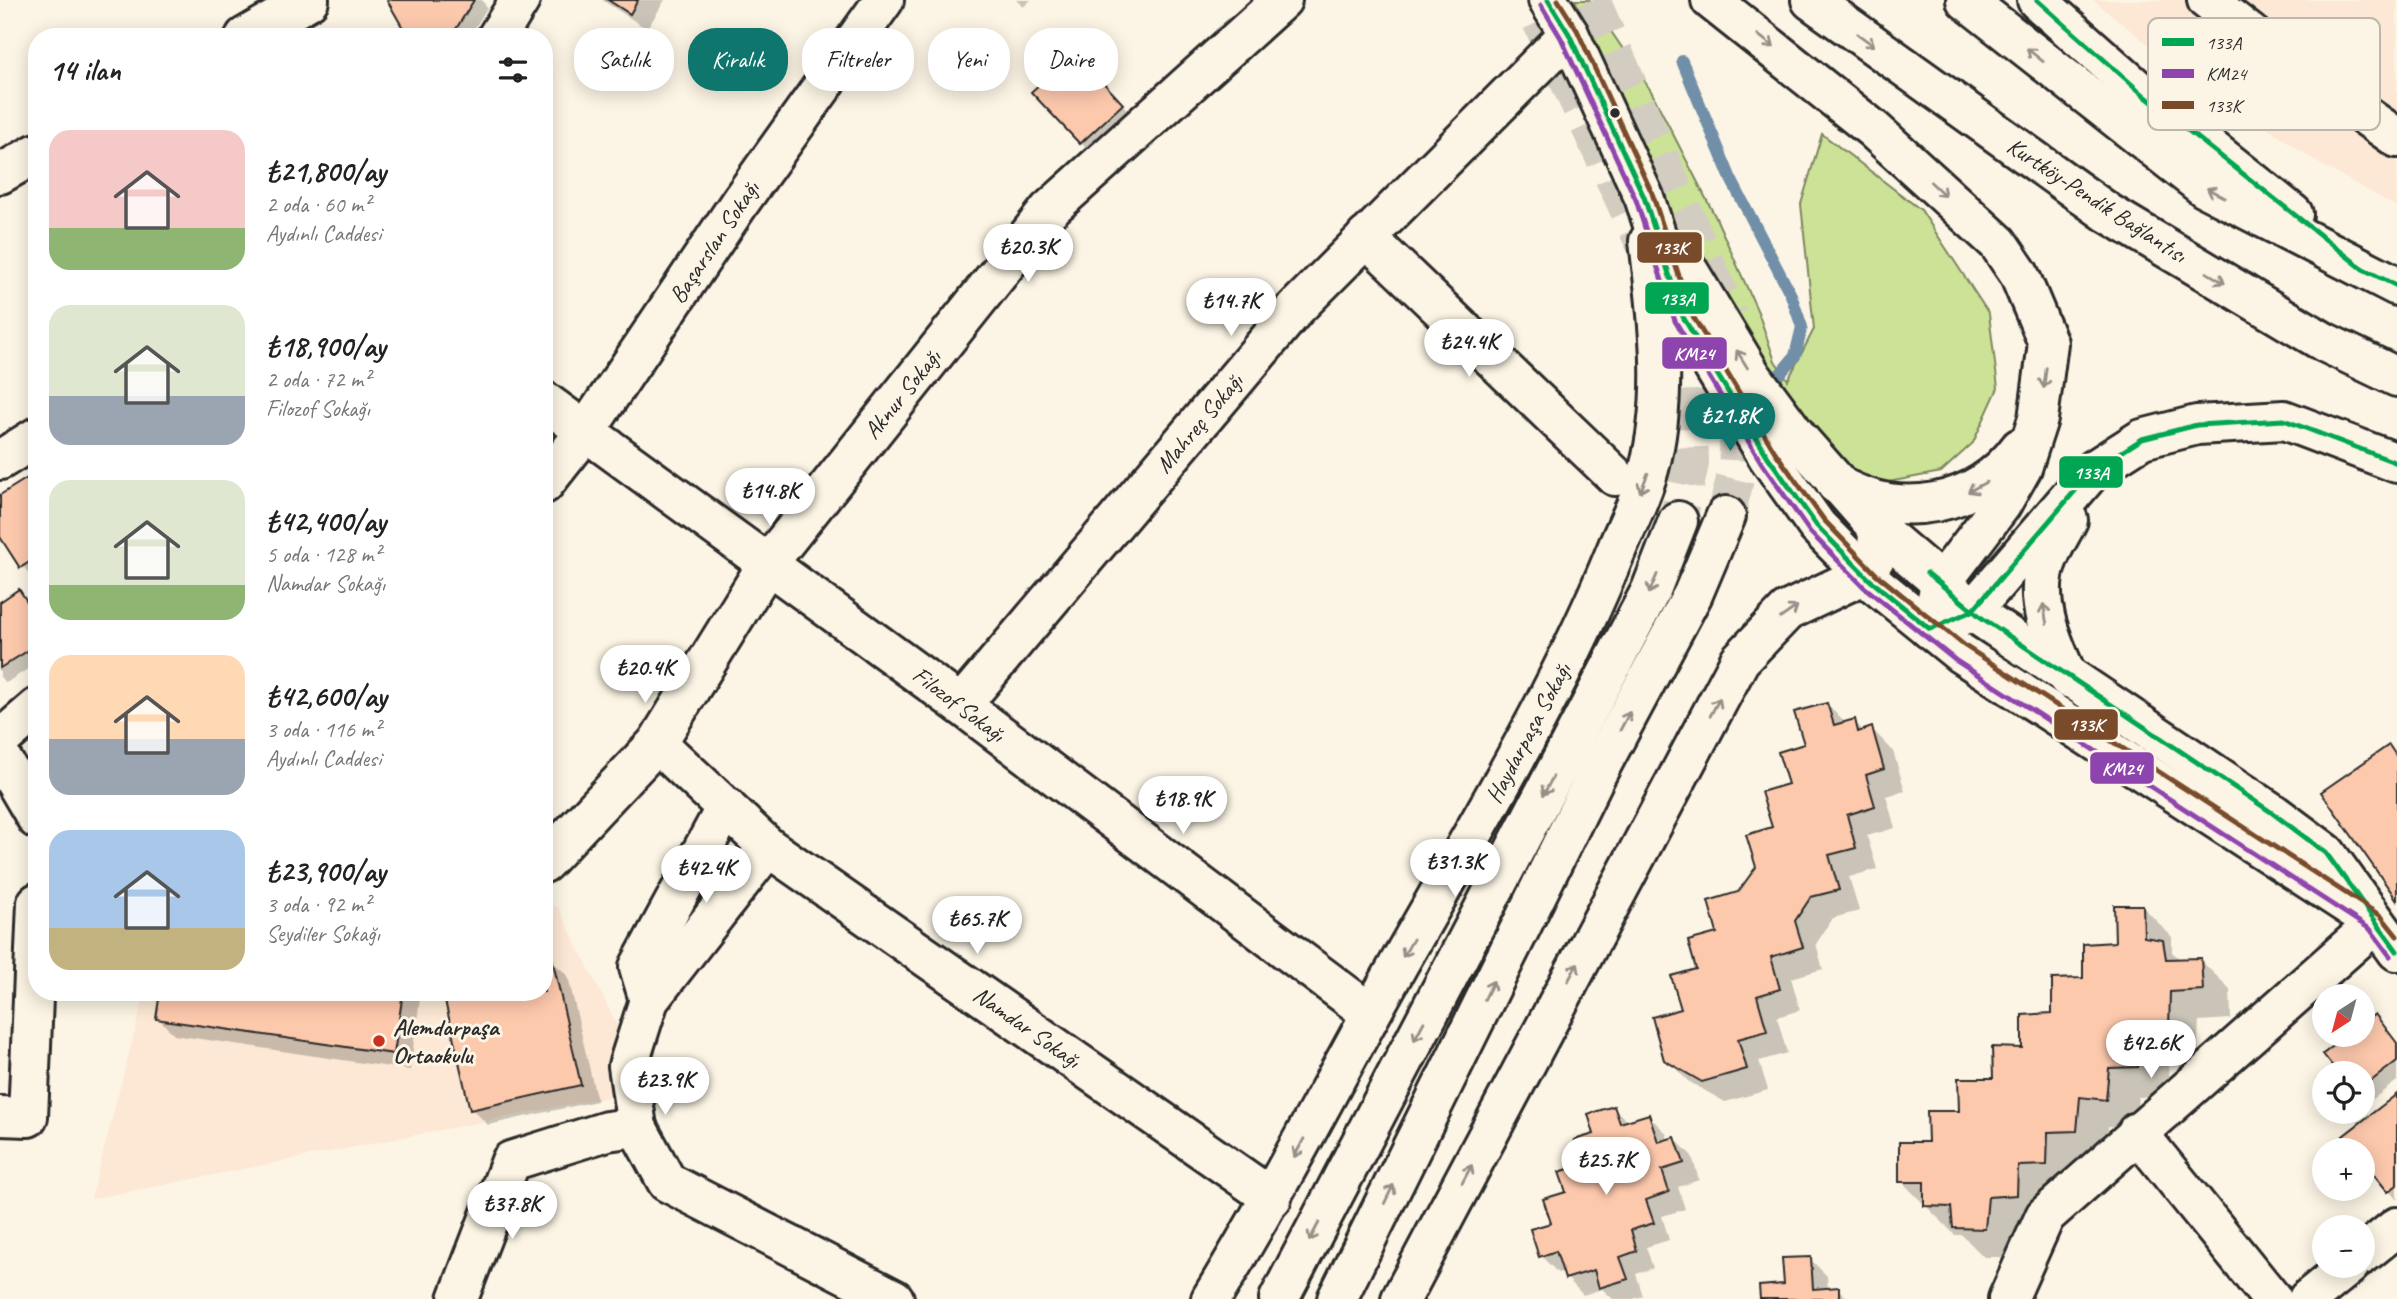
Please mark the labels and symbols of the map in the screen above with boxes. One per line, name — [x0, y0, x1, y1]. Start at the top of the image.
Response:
legend — [2148, 18, 2380, 130]
text: 133A — [2206, 31, 2243, 55]
one-way arrow — [1756, 33, 1774, 49]
one-way arrow — [1856, 33, 1875, 48]
one-way arrow — [2026, 48, 2044, 63]
text: KM24 — [2206, 62, 2249, 86]
text: 133K — [2206, 94, 2245, 118]
unlabelled marker — [1608, 106, 1622, 120]
street label: Kurtköy-Pendik Bağlantısı — [2002, 131, 2194, 270]
street label: Başarslan Sokağı — [662, 174, 767, 309]
one-way arrow — [1929, 181, 1947, 197]
one-way arrow — [2206, 186, 2227, 200]
pin: ₺20.3K — [971, 224, 1085, 284]
line badge: 133K — [1636, 231, 1703, 264]
text: 133K — [1652, 236, 1692, 260]
one-way arrow — [2206, 271, 2226, 285]
pin: ₺14.7K — [1174, 278, 1288, 338]
line badge: 133A — [1644, 281, 1710, 315]
text: 133A — [1659, 287, 1696, 311]
pin: ₺24.4K — [1412, 320, 1526, 379]
line badge: KM24 — [1661, 336, 1728, 370]
street label: Aknur Sokağı — [857, 342, 948, 445]
text: KM24 — [1674, 342, 1717, 366]
one-way arrow — [1734, 350, 1748, 370]
street label: Mahreç Sokağı — [1149, 366, 1250, 479]
one-way arrow — [2038, 366, 2051, 388]
pin: ₺21.8K — [1673, 393, 1787, 453]
line badge: 133A — [2058, 455, 2124, 489]
text: 133A — [2073, 461, 2110, 485]
pin: ₺14.8K — [713, 468, 827, 528]
one-way arrow — [1636, 472, 1649, 494]
one-way arrow — [1967, 480, 1987, 494]
one-way arrow — [1645, 573, 1658, 594]
one-way arrow — [2038, 603, 2051, 626]
one-way arrow — [1779, 605, 1798, 619]
pin: ₺20.4K — [588, 646, 702, 705]
street label: Haydarpaşa Sokağı — [1478, 656, 1578, 808]
street label: Filozof Sokağı — [907, 659, 1012, 749]
one-way arrow — [1709, 697, 1722, 718]
line badge: 133K — [2053, 708, 2119, 741]
one-way arrow — [1618, 711, 1632, 732]
text: 133K — [2068, 713, 2108, 737]
line badge: KM24 — [2089, 751, 2155, 785]
text: KM24 — [2102, 757, 2145, 781]
one-way arrow — [1541, 775, 1554, 796]
pin: ₺18.9K — [1126, 776, 1240, 836]
pin: ₺31.3K — [1398, 839, 1512, 899]
pin: ₺42.4K — [649, 846, 763, 905]
pin: ₺65.7K — [920, 897, 1034, 956]
one-way arrow — [1400, 937, 1414, 957]
one-way arrow — [1567, 963, 1581, 983]
street label: Namdar Sokağı — [968, 979, 1088, 1076]
one-way arrow — [1483, 980, 1497, 1001]
north arrow — [2312, 984, 2375, 1046]
place label: Alemdarpaşa Ortaokulu — [393, 1012, 501, 1070]
one-way arrow — [1412, 1020, 1426, 1041]
pin: ₺42.6K — [2094, 1020, 2208, 1080]
marker: Alemdarpaşa Ortaokulu — [371, 1033, 387, 1049]
pin: ₺23.9K — [608, 1058, 722, 1117]
one-way arrow — [1292, 1137, 1306, 1157]
pin: ₺25.7K — [1549, 1138, 1663, 1197]
one-way arrow — [1460, 1164, 1474, 1184]
pin: ₺37.8K — [455, 1182, 569, 1241]
one-way arrow — [1382, 1184, 1396, 1205]
one-way arrow — [1306, 1222, 1320, 1242]

